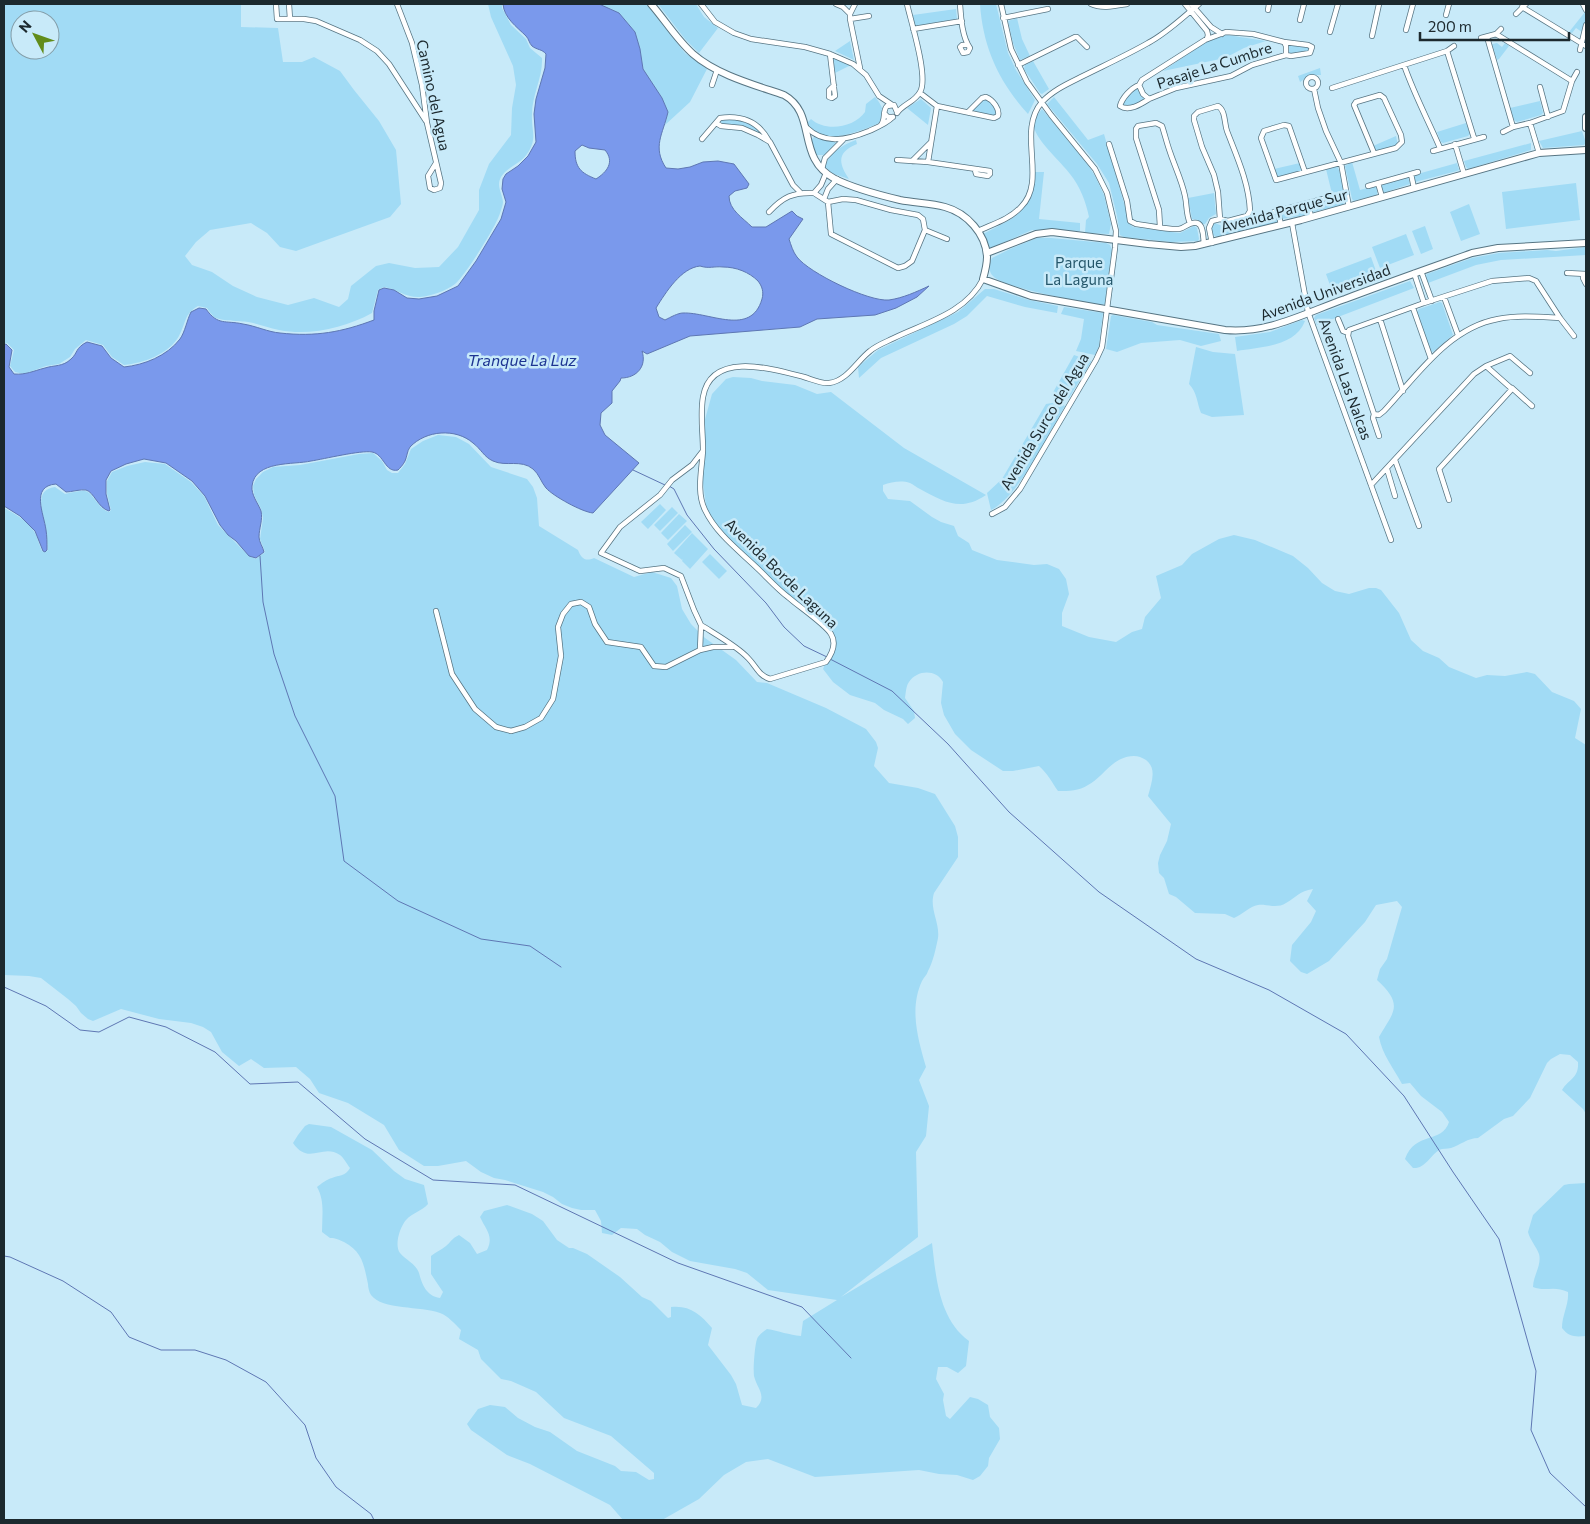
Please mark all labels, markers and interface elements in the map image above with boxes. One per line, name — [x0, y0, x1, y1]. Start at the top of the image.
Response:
north arrow — [10, 10, 60, 60]
scale bar — [1420, 10, 1569, 42]
text: N — [15, 17, 35, 36]
text: 200 m — [1428, 17, 1472, 35]
street label: Camino del Agua — [413, 38, 455, 152]
street label: Pasaje La Cumbre — [1154, 38, 1274, 92]
street label: Avenida Parque Sur — [1218, 184, 1350, 236]
park label: Parque La Laguna — [1045, 253, 1113, 288]
street label: Avenida Universidad — [1257, 260, 1393, 324]
street label: Avenida Las Nalcas — [1316, 316, 1376, 442]
street label: Avenida Surco del Agua — [996, 349, 1092, 493]
water label: Tranque La Luz — [467, 350, 577, 369]
street label: Avenida Borde Laguna — [722, 514, 842, 632]

